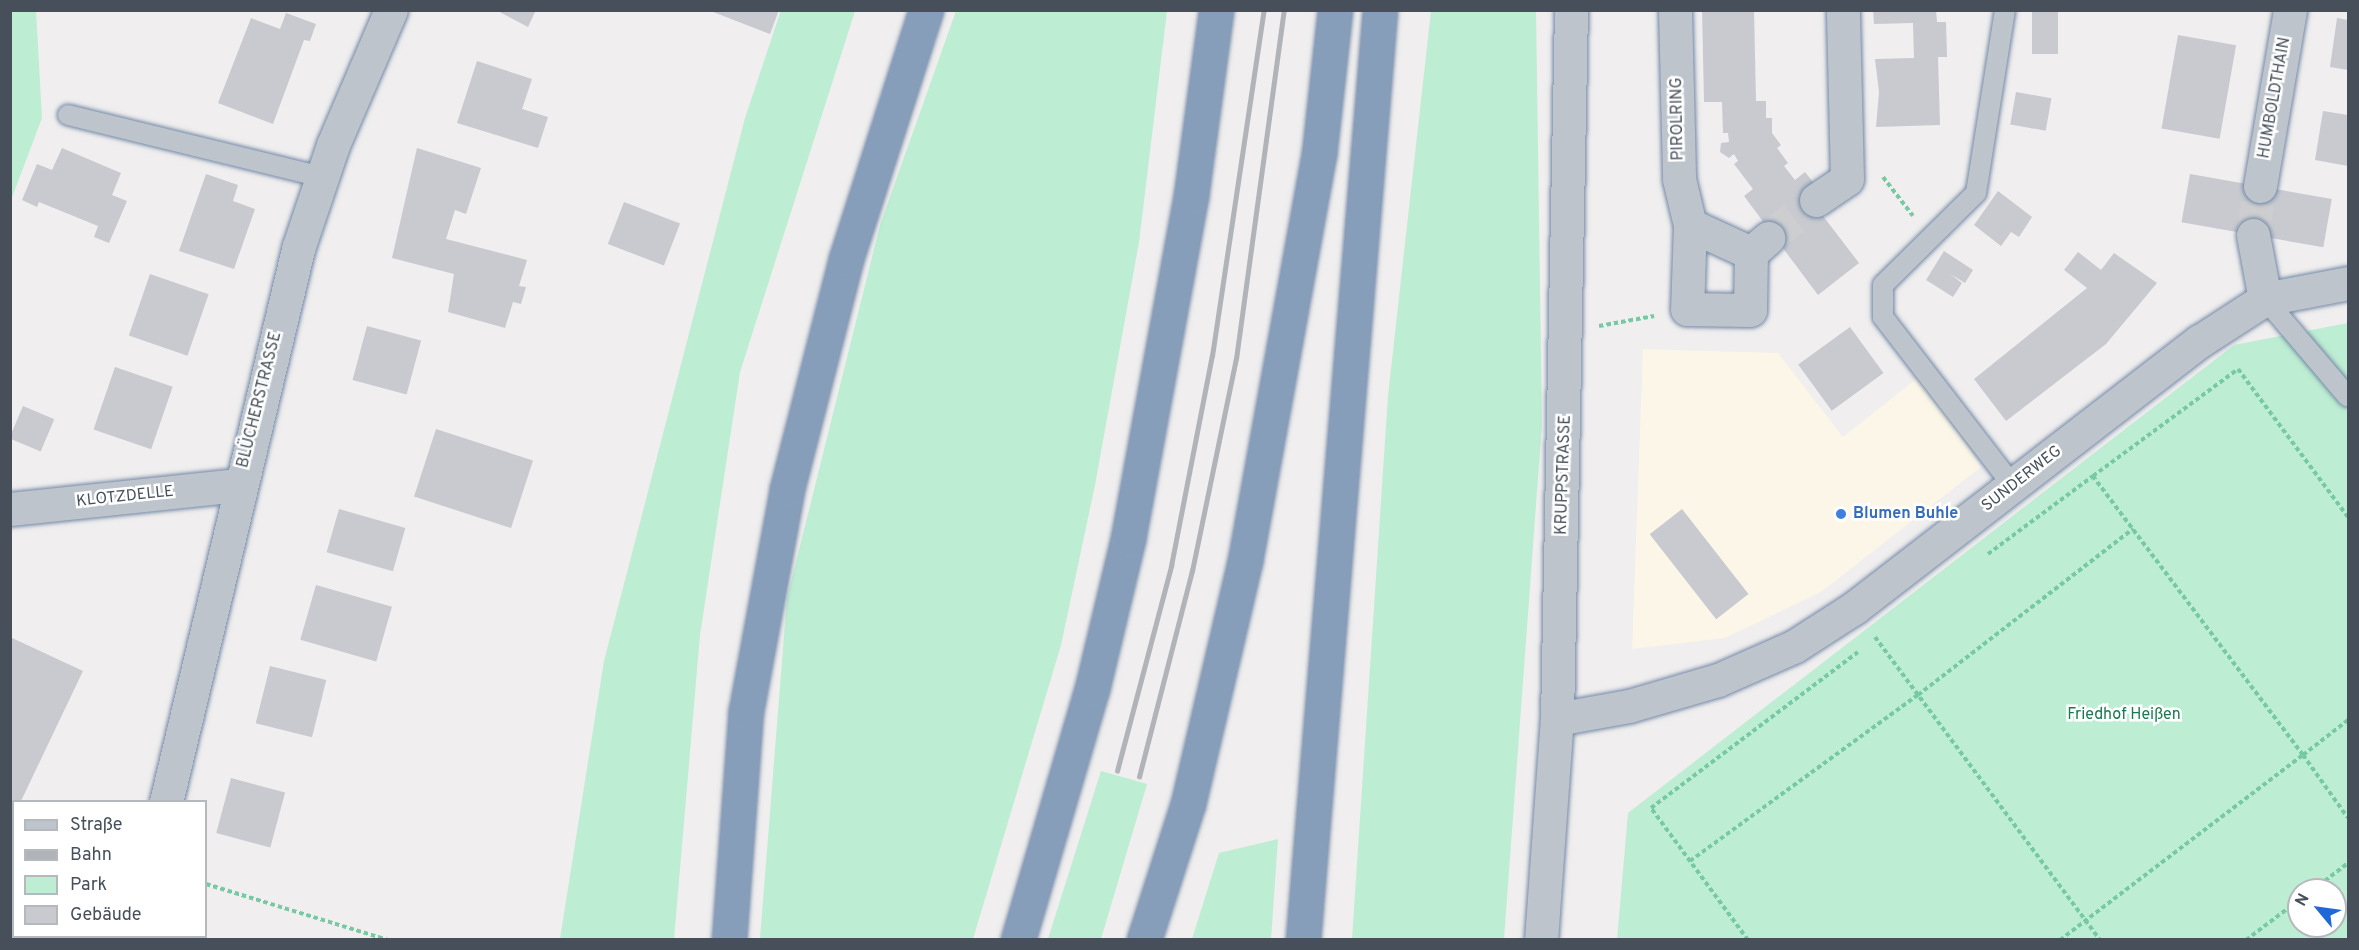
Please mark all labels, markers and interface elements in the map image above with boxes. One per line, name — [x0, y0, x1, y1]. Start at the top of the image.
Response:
street label: HUMBOLDTHAIN — [2255, 36, 2295, 160]
street label: PIROLRING — [1668, 77, 1688, 161]
street label: BLÜCHERSTRASSE — [234, 330, 286, 470]
street label: KRUPPSTRASSE — [1552, 415, 1576, 535]
street label: SUNDERWEG — [1978, 442, 2066, 516]
street label: KLOTZDELLE — [75, 482, 175, 512]
place label: Blumen Buhle — [1853, 504, 1958, 524]
marker: Blumen Buhle — [1834, 507, 1848, 521]
park label: Friedhof Heißen — [2067, 705, 2181, 725]
legend — [12, 800, 207, 938]
text: Straße — [70, 814, 122, 837]
text: Bahn — [70, 844, 112, 867]
text: Park — [70, 874, 107, 897]
north arrow — [2287, 878, 2347, 938]
text: N — [2291, 890, 2315, 910]
text: Gebäude — [70, 904, 142, 927]

